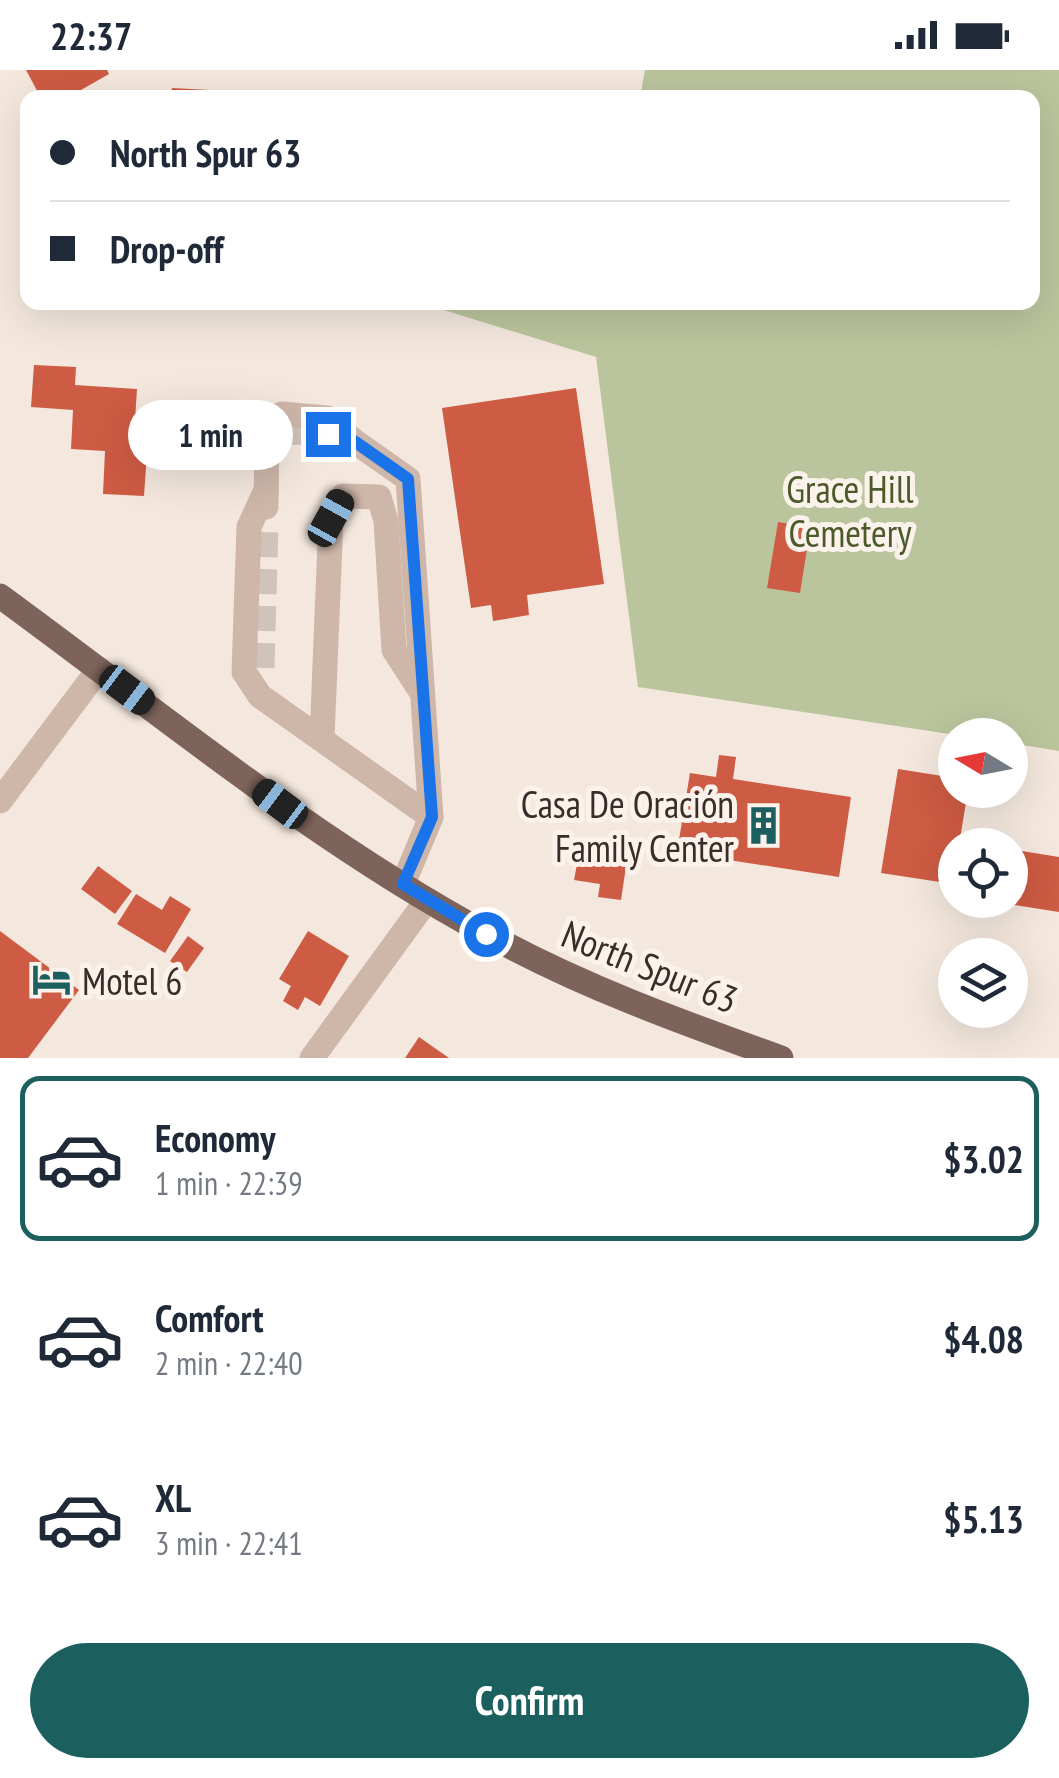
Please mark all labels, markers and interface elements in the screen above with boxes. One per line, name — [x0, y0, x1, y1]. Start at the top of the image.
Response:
text: 22:37 — [50, 11, 132, 60]
text: North Spur 63 — [110, 128, 301, 177]
text: Drop-off — [110, 224, 224, 273]
callout: 1 min — [128, 399, 293, 469]
route end — [306, 412, 351, 457]
text: 1 min — [178, 414, 243, 456]
park label: Grace Hill Cemetery — [786, 464, 914, 557]
car — [303, 484, 359, 552]
car — [94, 660, 160, 720]
north arrow — [938, 718, 1028, 808]
map controls — [938, 718, 1028, 1028]
car — [247, 774, 313, 834]
place label: Casa De Oración Family Center — [521, 779, 735, 872]
building icon: Casa De Oración Family Center — [743, 804, 785, 846]
button: locate — [938, 828, 1028, 918]
street label: North Spur 63 — [555, 909, 745, 1023]
route start — [464, 912, 509, 957]
button: layers — [938, 938, 1028, 1028]
place label: Motel 6 — [82, 956, 182, 1005]
hotel icon: Motel 6 — [31, 959, 73, 1001]
text: Economy — [155, 1113, 275, 1162]
icon: car — [35, 1114, 125, 1204]
text: $3.02 — [943, 1134, 1024, 1183]
text: 1 min · 22:39 — [155, 1162, 303, 1204]
text: Comfort — [155, 1293, 264, 1342]
icon: car — [35, 1294, 125, 1384]
text: $4.08 — [943, 1314, 1024, 1363]
text: 2 min · 22:40 — [155, 1342, 303, 1384]
text: XL — [155, 1473, 191, 1522]
icon: car — [35, 1474, 125, 1564]
text: $5.13 — [943, 1494, 1024, 1543]
text: 3 min · 22:41 — [155, 1522, 303, 1564]
button: Confirm — [30, 1643, 1029, 1758]

